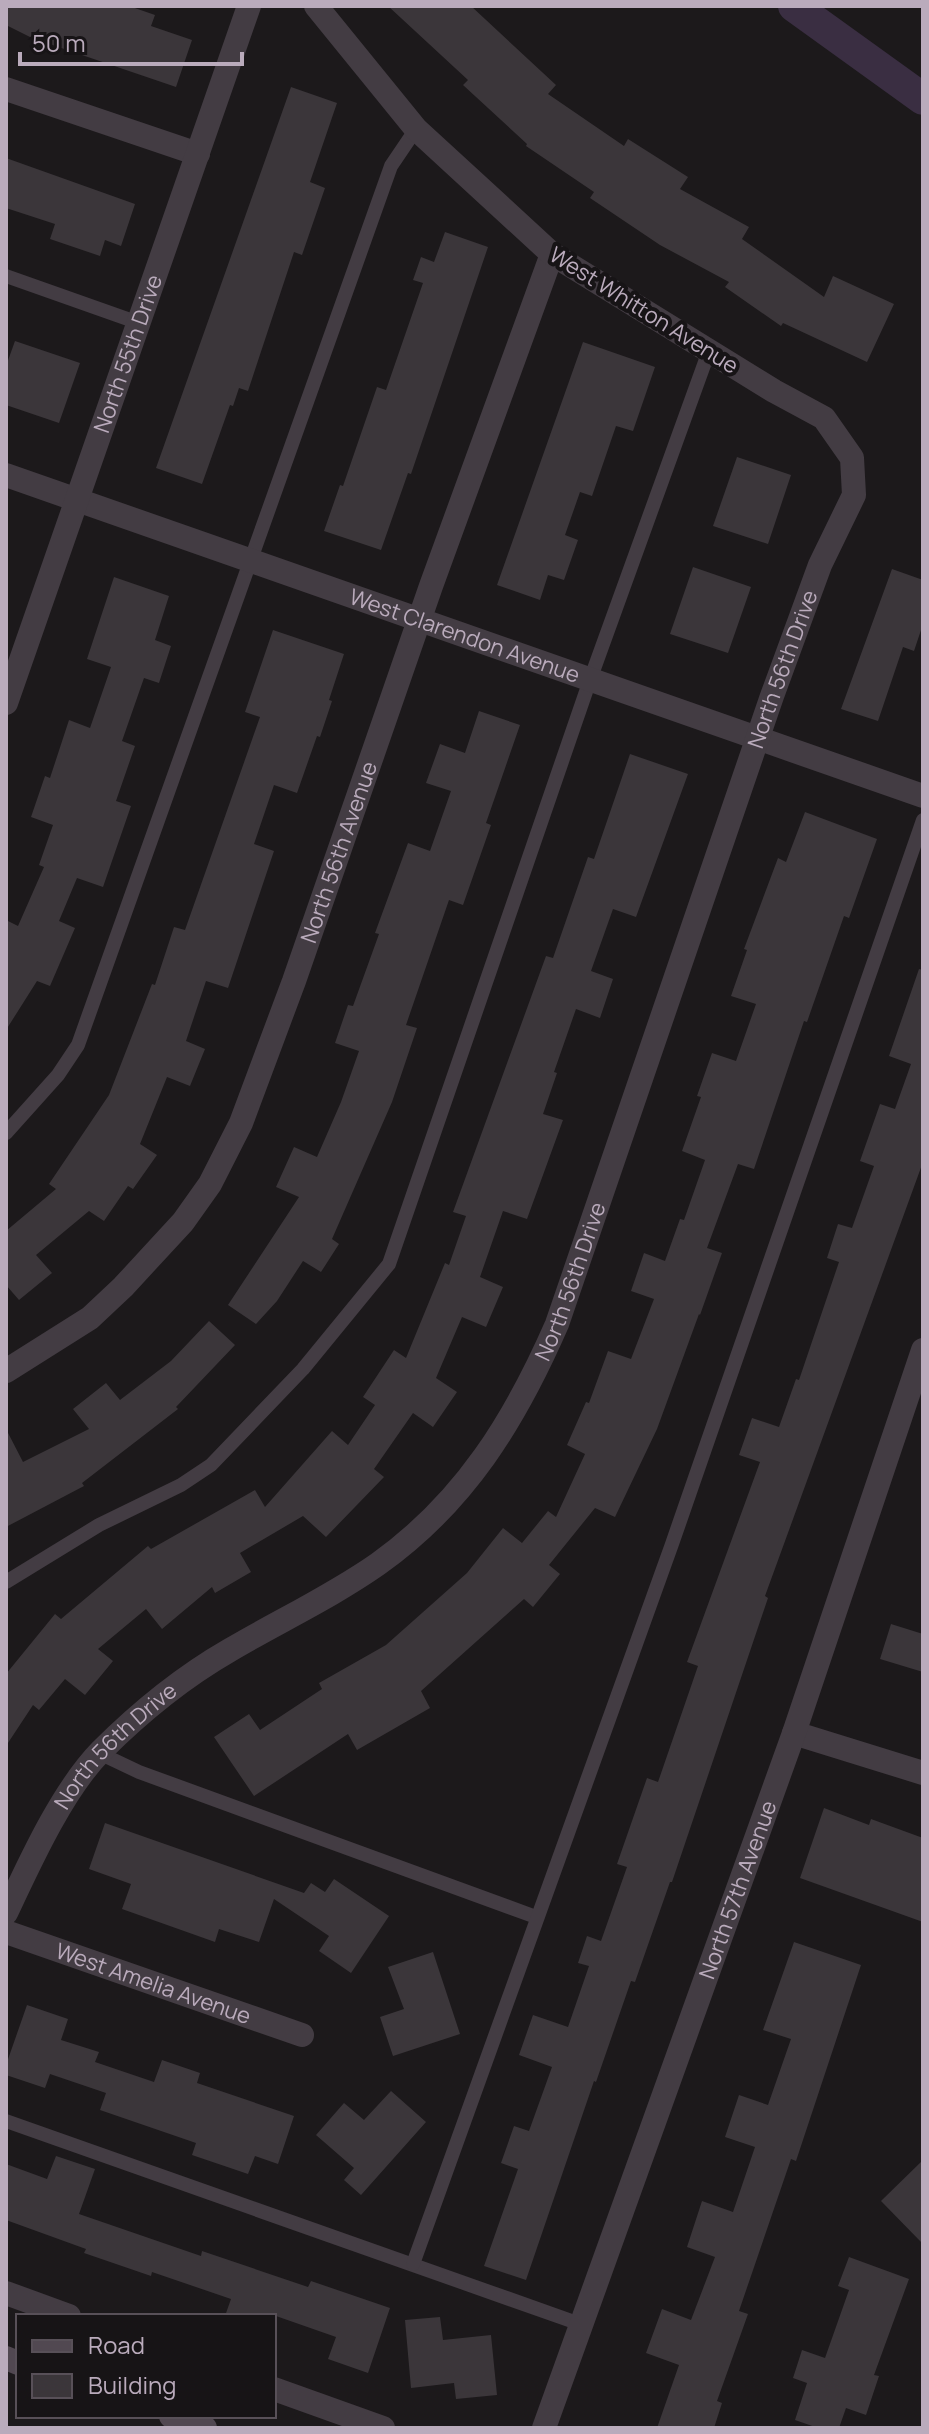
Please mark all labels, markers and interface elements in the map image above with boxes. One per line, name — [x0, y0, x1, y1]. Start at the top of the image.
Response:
scale bar — [20, 16, 242, 66]
text: 50 m — [32, 26, 86, 59]
street label: West Whitton Avenue — [544, 240, 744, 380]
street label: North 55th Drive — [86, 270, 169, 437]
street label: West Clarendon Avenue — [345, 581, 584, 690]
street label: North 56th Drive — [740, 586, 825, 752]
street label: North 56th Avenue — [293, 757, 384, 947]
street label: North 56th Drive — [527, 1198, 613, 1366]
street label: North 56th Drive — [47, 1675, 183, 1815]
street label: North 57th Avenue — [692, 1796, 784, 1983]
street label: West Amelia Avenue — [52, 1935, 255, 2031]
legend — [16, 2314, 276, 2418]
text: Road — [88, 2328, 145, 2361]
text: Building — [88, 2368, 176, 2401]

